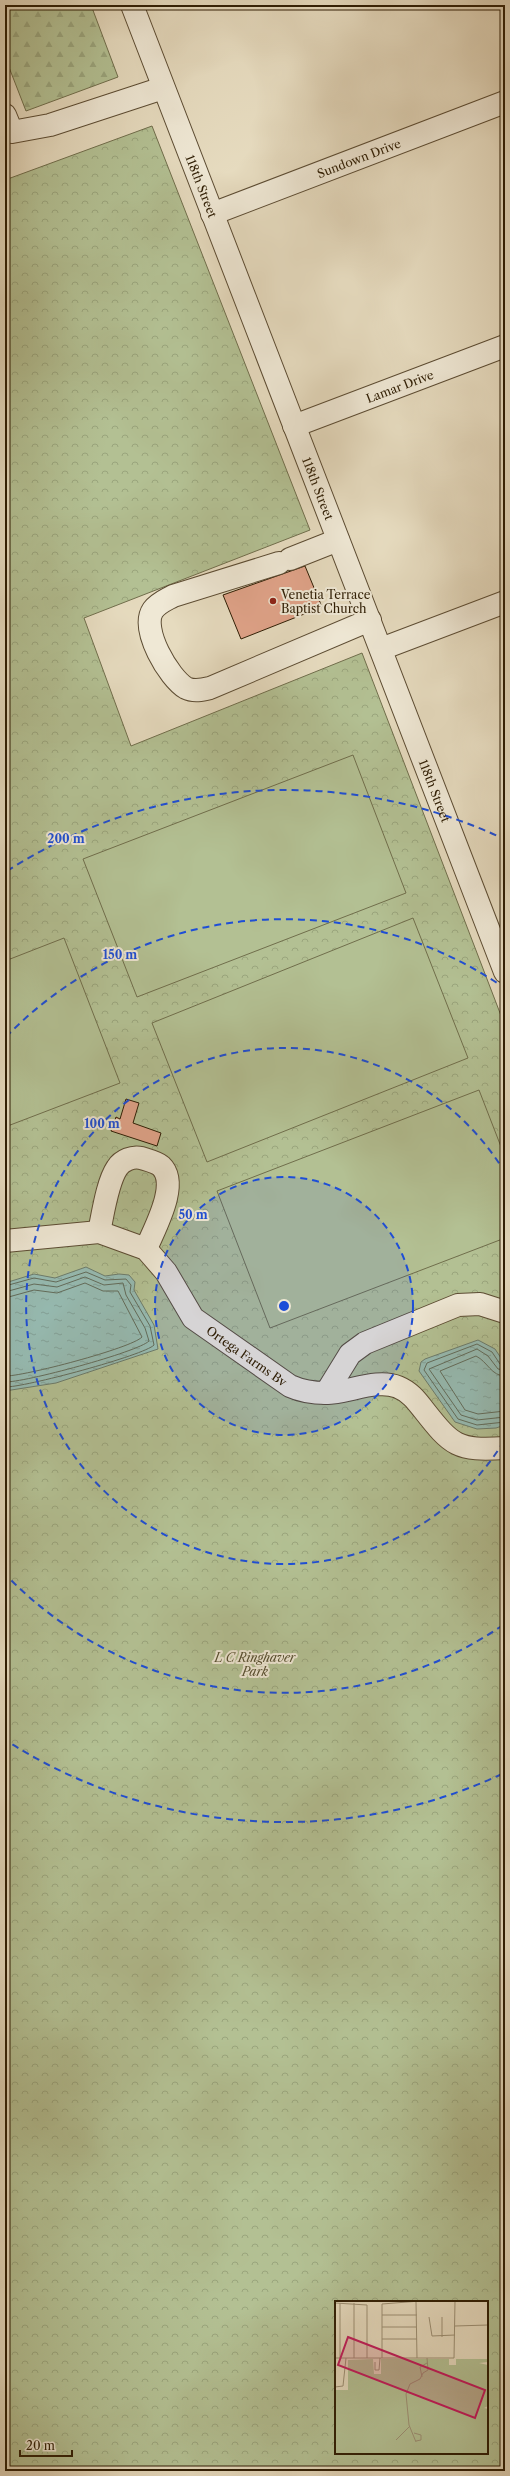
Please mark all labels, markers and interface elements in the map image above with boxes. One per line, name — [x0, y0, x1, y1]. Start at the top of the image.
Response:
street label: Sundown Drive — [315, 135, 403, 181]
street label: 118th Street — [183, 152, 221, 220]
street label: Lamar Drive — [364, 366, 436, 406]
street label: 118th Street — [299, 455, 338, 523]
place label: Venetia Terrace Baptist Church — [280, 587, 371, 616]
marker: Venetia Terrace Baptist Church — [268, 596, 278, 606]
street label: 118th Street — [416, 757, 454, 825]
text: 200 m — [47, 831, 85, 846]
text: 150 m — [103, 947, 137, 962]
text: 100 m — [84, 1116, 120, 1131]
text: 50 m — [178, 1207, 208, 1222]
centre of rings — [277, 1299, 291, 1313]
street label: Ortega Farms Bv — [204, 1322, 290, 1389]
park label: L C Ringhaver Park — [214, 1650, 297, 1679]
inset map — [335, 2301, 488, 2454]
scale bar — [20, 2432, 72, 2458]
text: 20 m — [26, 2438, 55, 2453]

